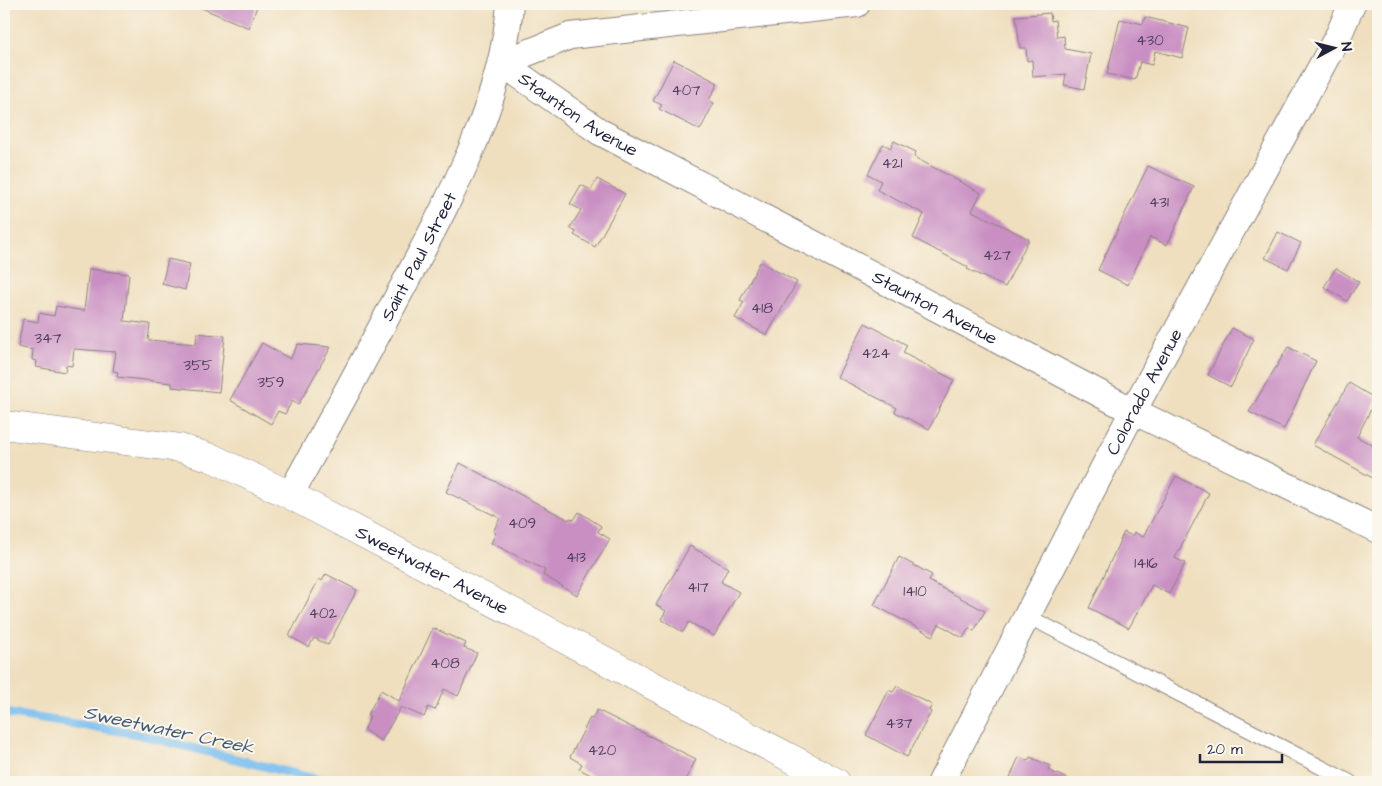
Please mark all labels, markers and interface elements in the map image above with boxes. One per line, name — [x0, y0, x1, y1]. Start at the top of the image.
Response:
north arrow — [1310, 22, 1360, 72]
house number: 430 — [1136, 30, 1164, 51]
text: N — [1335, 41, 1356, 52]
street label: Staunton Avenue — [513, 66, 642, 163]
house number: 407 — [672, 80, 700, 101]
house number: 421 — [882, 153, 902, 174]
street label: Saint Paul Street — [375, 187, 463, 326]
house number: 431 — [1149, 192, 1169, 213]
house number: 427 — [983, 245, 1011, 266]
street label: Staunton Avenue — [868, 265, 1002, 351]
house number: 418 — [751, 298, 773, 319]
street label: Colorado Avenue — [1100, 324, 1189, 459]
house number: 347 — [34, 328, 62, 349]
house number: 424 — [861, 343, 891, 364]
house number: 355 — [184, 355, 213, 376]
house number: 359 — [258, 372, 284, 393]
house number: 409 — [508, 513, 536, 534]
street label: Sweetwater Avenue — [351, 520, 513, 621]
house number: 413 — [566, 547, 586, 568]
house number: 1416 — [1134, 553, 1158, 574]
house number: 417 — [687, 577, 709, 598]
house number: 1410 — [903, 581, 927, 602]
house number: 402 — [309, 603, 338, 624]
house number: 408 — [430, 653, 460, 674]
water label: Sweetwater Creek — [81, 699, 256, 762]
house number: 437 — [885, 713, 913, 734]
scale bar — [1200, 731, 1282, 763]
text: 20 m — [1207, 739, 1243, 760]
house number: 420 — [588, 740, 617, 761]

